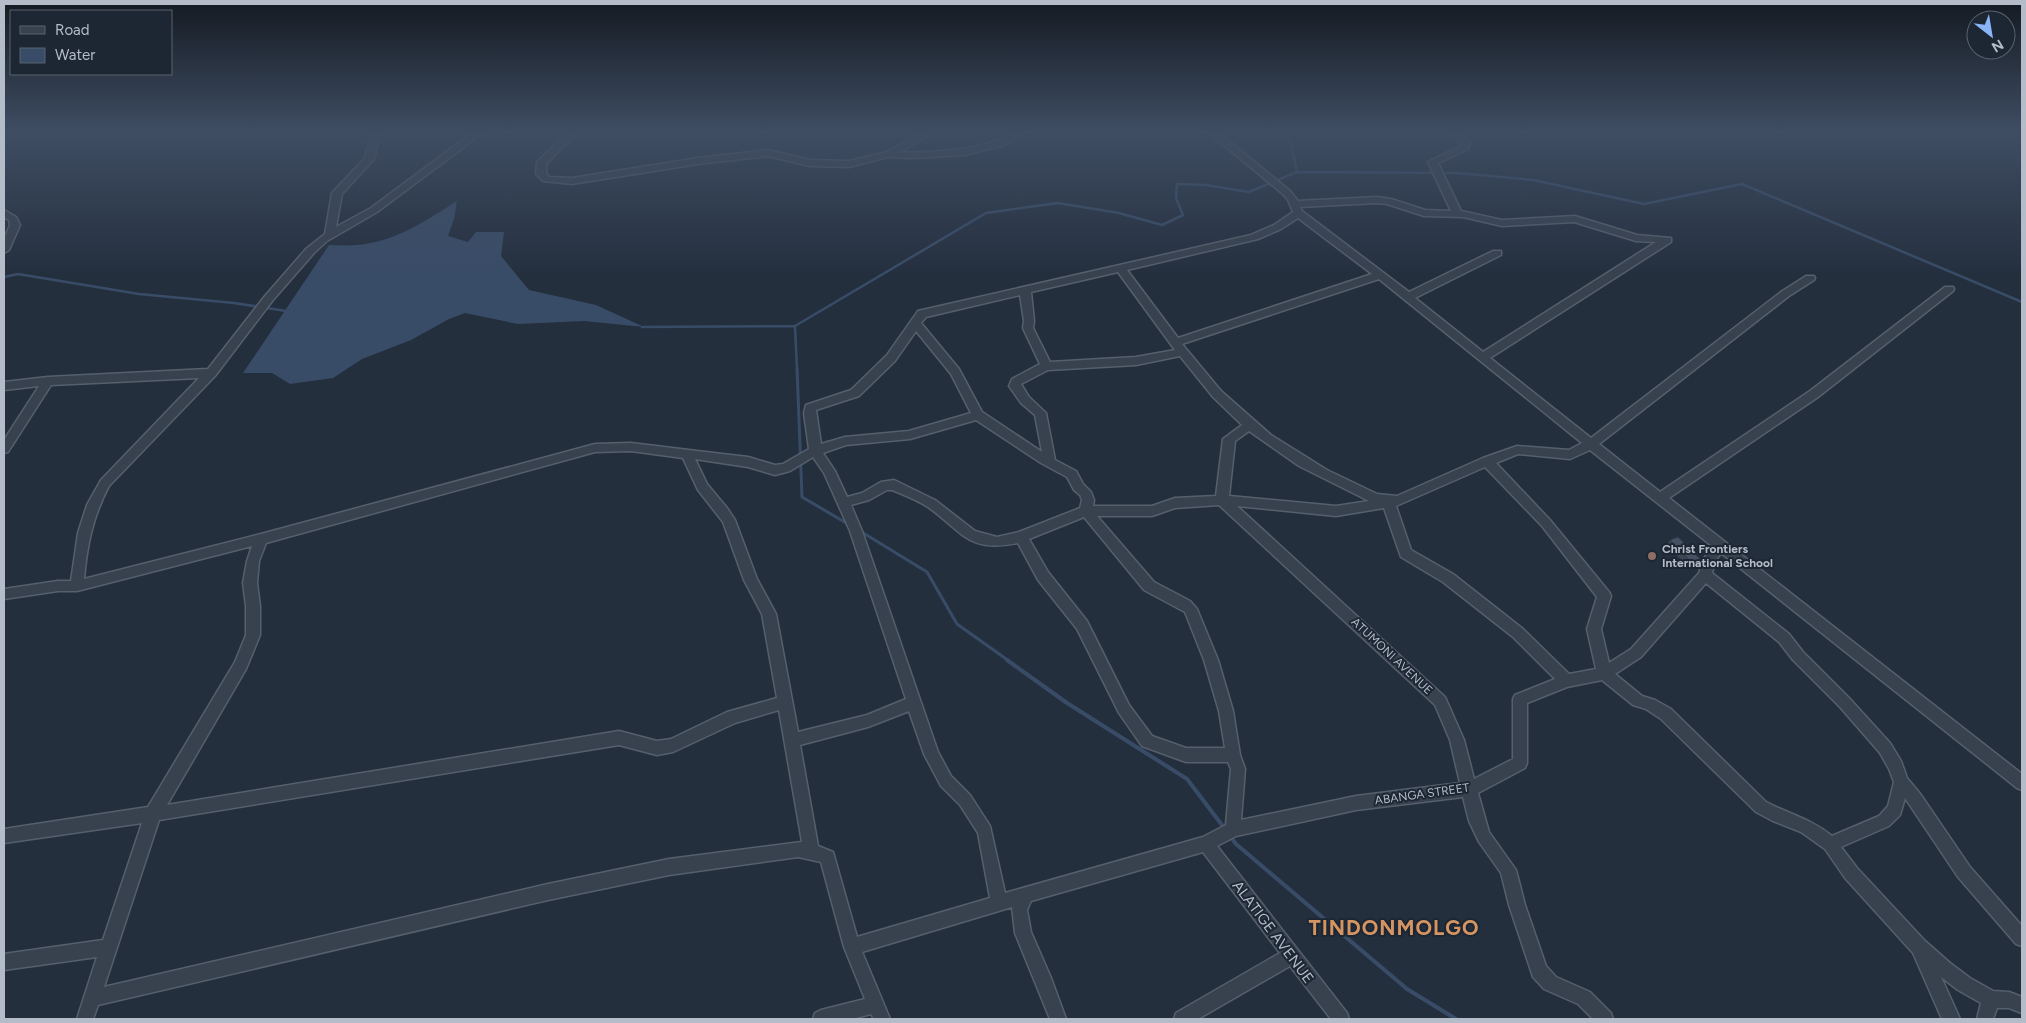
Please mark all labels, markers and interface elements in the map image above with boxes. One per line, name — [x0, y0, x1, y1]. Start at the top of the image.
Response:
legend — [10, 10, 172, 75]
north arrow — [1966, 10, 2016, 60]
text: Road — [55, 21, 90, 39]
text: N — [1988, 36, 2006, 56]
text: Water — [55, 46, 95, 64]
place label: Christ Frontiers International School — [1662, 542, 1773, 570]
marker: Christ Frontiers International School — [1646, 550, 1658, 562]
street label: ATUMONI AVENUE — [1348, 615, 1436, 697]
street label: ABANGA STREET — [1374, 780, 1471, 808]
street label: ALATIGE AVENUE — [1228, 877, 1318, 987]
district label: TINDONMOLGO — [1309, 915, 1479, 940]

